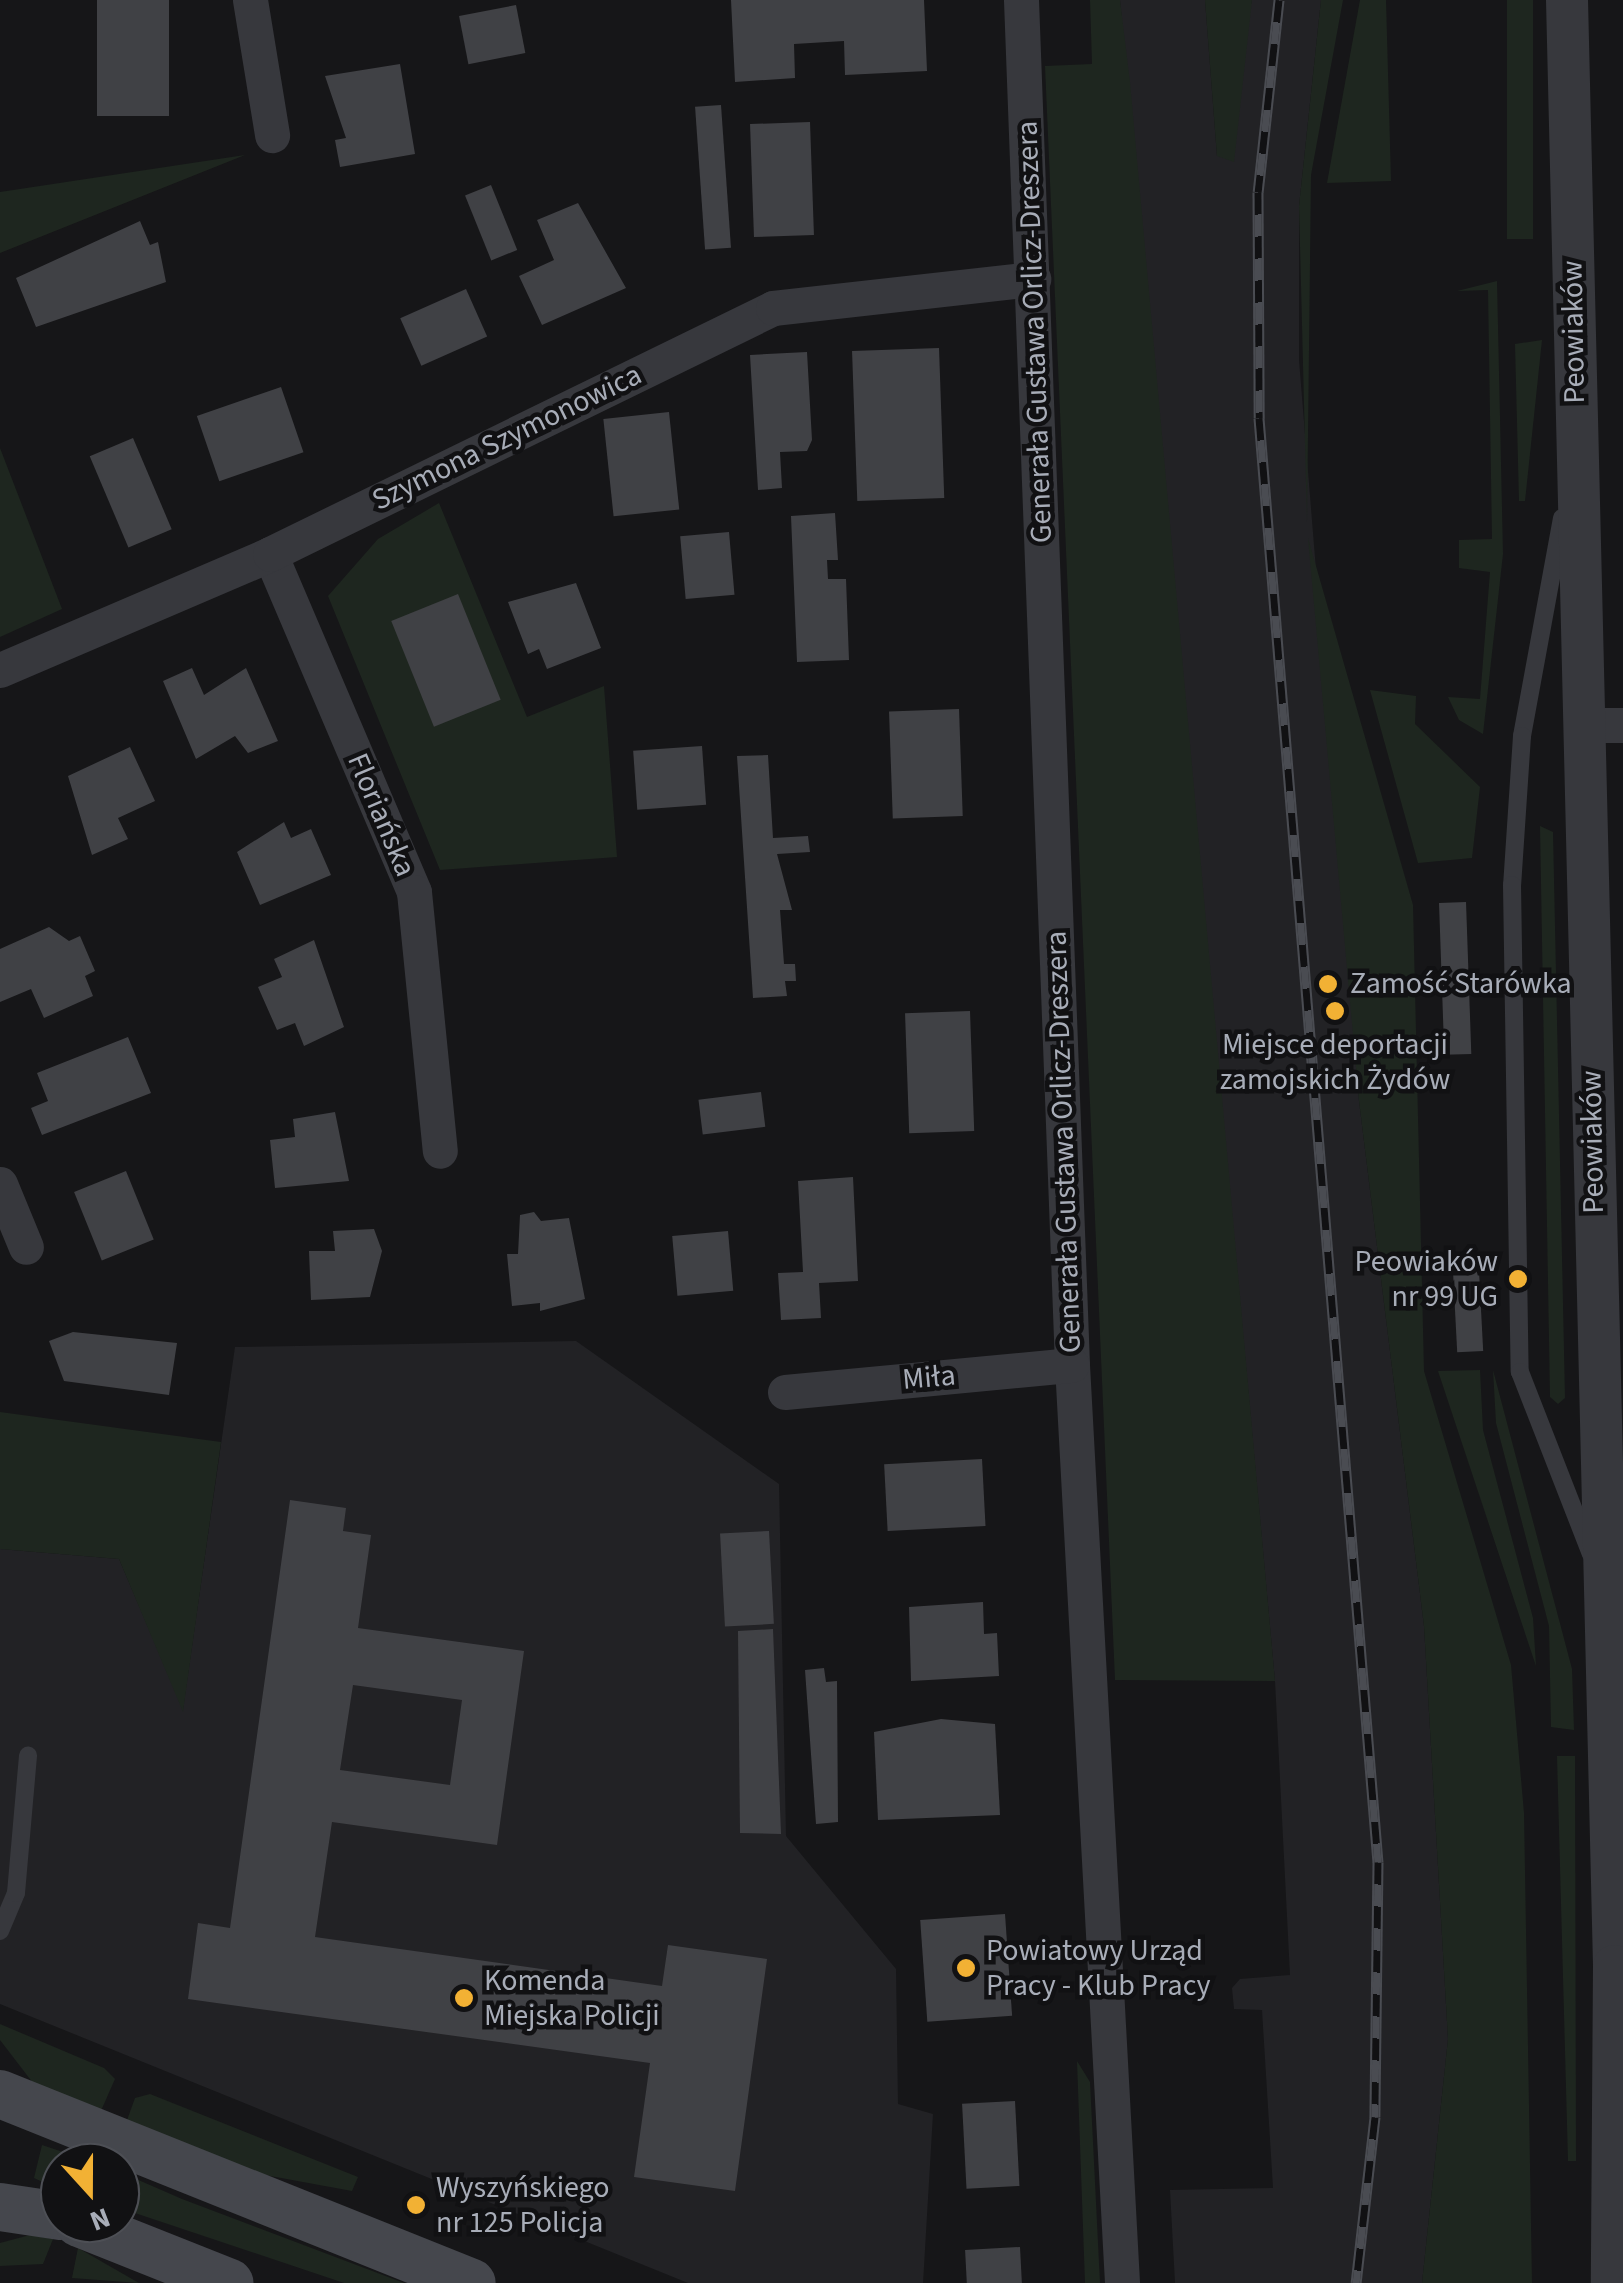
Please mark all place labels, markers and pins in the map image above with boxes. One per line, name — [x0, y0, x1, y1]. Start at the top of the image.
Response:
place label: Zamość Starówka — [1350, 966, 1572, 1002]
marker: Zamość Starówka — [1315, 971, 1341, 997]
marker: Miejsce deportacji zamojskich Żydów — [1324, 1000, 1346, 1022]
place label: Miejsce deportacji zamojskich Żydów — [1220, 1027, 1450, 1098]
place label: Peowiaków nr 99 UG — [1355, 1244, 1498, 1314]
marker: Peowiaków nr 99 UG — [1507, 1268, 1529, 1290]
place label: Powiatowy Urząd Pracy - Klub Pracy — [986, 1933, 1211, 2004]
marker: Powiatowy Urząd Pracy - Klub Pracy — [955, 1957, 977, 1979]
place label: Komenda Miejska Policji — [484, 1963, 660, 2034]
marker: Komenda Miejska Policji — [453, 1987, 475, 2009]
place label: Wyszyńskiego nr 125 Policja — [436, 2170, 610, 2240]
marker: Wyszyńskiego nr 125 Policja — [405, 2194, 427, 2216]

